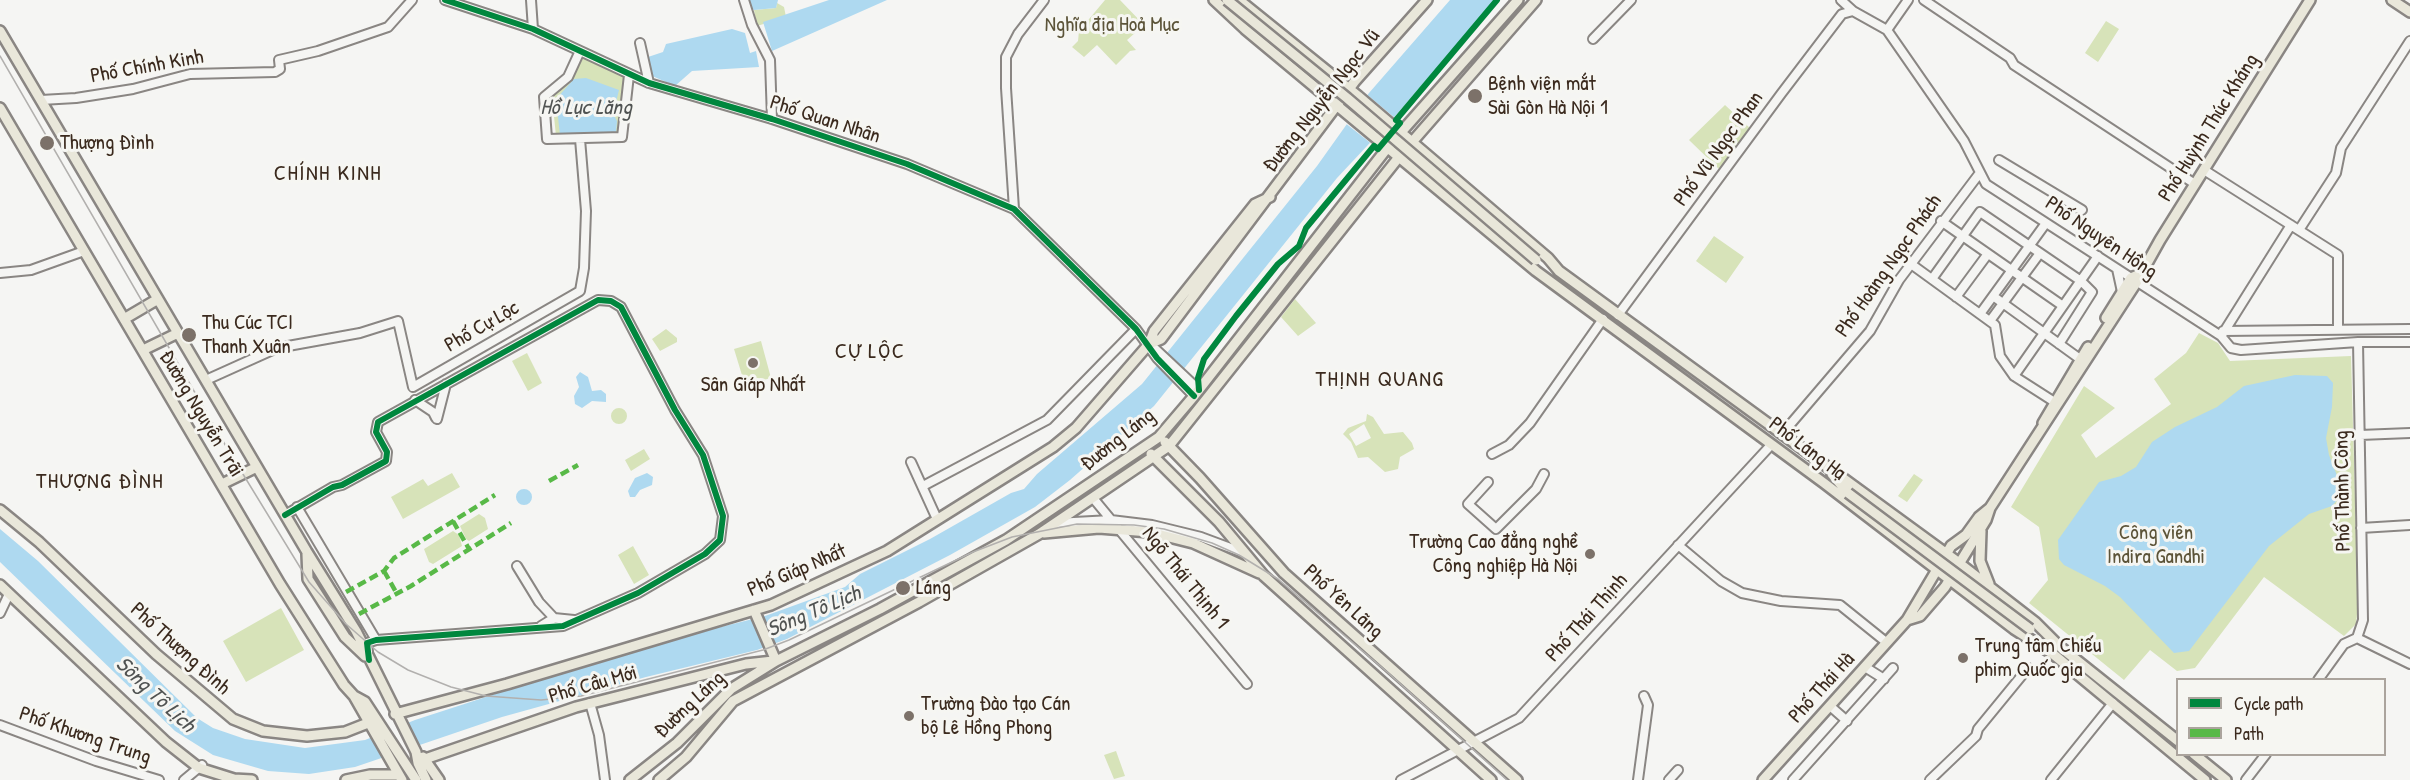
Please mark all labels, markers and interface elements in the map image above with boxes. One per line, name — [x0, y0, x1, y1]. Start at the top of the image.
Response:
park label: Nghĩa địa Hoả Mục — [1045, 12, 1179, 38]
street label: Đường Nguyễn Ngọc Vũ — [1258, 24, 1386, 178]
street label: Phố Chính Kinh — [88, 45, 206, 89]
street label: Phố Huỳnh Thúc Kháng — [2153, 50, 2265, 206]
place label: Bệnh viện mắt Sài Gòn Hà Nội 1 — [1488, 71, 1608, 121]
marker: Bệnh viện mắt Sài Gòn Hà Nội 1 — [1466, 87, 1484, 105]
street label: Phố Vũ Ngọc Phan — [1669, 87, 1769, 211]
street label: Phố Quan Nhân — [767, 90, 883, 150]
water label: Hồ Lục Lăng — [540, 95, 632, 121]
place label: Thượng Đình — [60, 130, 154, 156]
marker: Thượng Đình — [38, 134, 56, 152]
district label: CHÍNH KINH — [274, 161, 382, 187]
street label: Phố Hoàng Ngọc Phách — [1830, 190, 1948, 342]
street label: Phố Nguyên Hồng — [2040, 191, 2162, 285]
street label: Phố Cự Lộc — [440, 296, 524, 358]
place label: Thu Cúc TCI Thanh Xuân — [202, 310, 293, 360]
marker: Thu Cúc TCI Thanh Xuân — [180, 326, 198, 344]
district label: CỰ LỘC — [835, 339, 905, 365]
street label: Đường Nguyễn Trãi — [153, 346, 249, 482]
marker: Sân Giáp Nhất — [746, 356, 760, 370]
district label: THỊNH QUANG — [1316, 367, 1444, 393]
place label: Sân Giáp Nhất — [701, 372, 805, 398]
street label: Đường Láng — [1076, 403, 1160, 477]
street label: Phố Láng Hạ — [1763, 412, 1851, 486]
street label: Phố Thành Công — [2329, 430, 2357, 552]
district label: THƯỢNG ĐÌNH — [36, 469, 164, 495]
park label: Công viên Indira Gandhi — [2107, 520, 2205, 570]
street label: Ngõ Thái Thịnh 1 — [1136, 522, 1234, 634]
place label: Trường Cao đẳng nghề Công nghiệp Hà Nội — [1409, 529, 1578, 579]
street label: Phố Giáp Nhất — [744, 539, 850, 603]
marker: Trường Cao đẳng nghề Công nghiệp Hà Nội — [1583, 547, 1597, 561]
street label: Phố Yên Lãng — [1298, 559, 1388, 645]
street label: Phố Thái Thịnh — [1541, 569, 1633, 667]
place label: Láng — [916, 575, 951, 601]
marker: Láng — [894, 579, 912, 597]
water label: Sông Tô Lịch — [763, 581, 865, 643]
street label: Phố Thượng Đình — [125, 597, 235, 701]
place label: Trung tâm Chiếu phim Quốc gia — [1975, 633, 2101, 683]
street label: Phố Thái Hà — [1784, 647, 1860, 729]
marker: Trung tâm Chiếu phim Quốc gia — [1956, 651, 1970, 665]
water label: Sông Tô Lịch — [110, 652, 200, 738]
street label: Phố Cầu Mới — [546, 660, 640, 710]
street label: Đường Láng — [650, 666, 730, 744]
legend — [2176, 678, 2386, 756]
place label: Trường Đào tạo Cán bộ Lê Hồng Phong — [921, 691, 1070, 741]
text: Cycle path — [2234, 691, 2303, 716]
street label: Phố Khương Trung — [16, 702, 154, 770]
marker: Trường Đào tạo Cán bộ Lê Hồng Phong — [902, 709, 916, 723]
text: Path — [2234, 721, 2263, 746]

